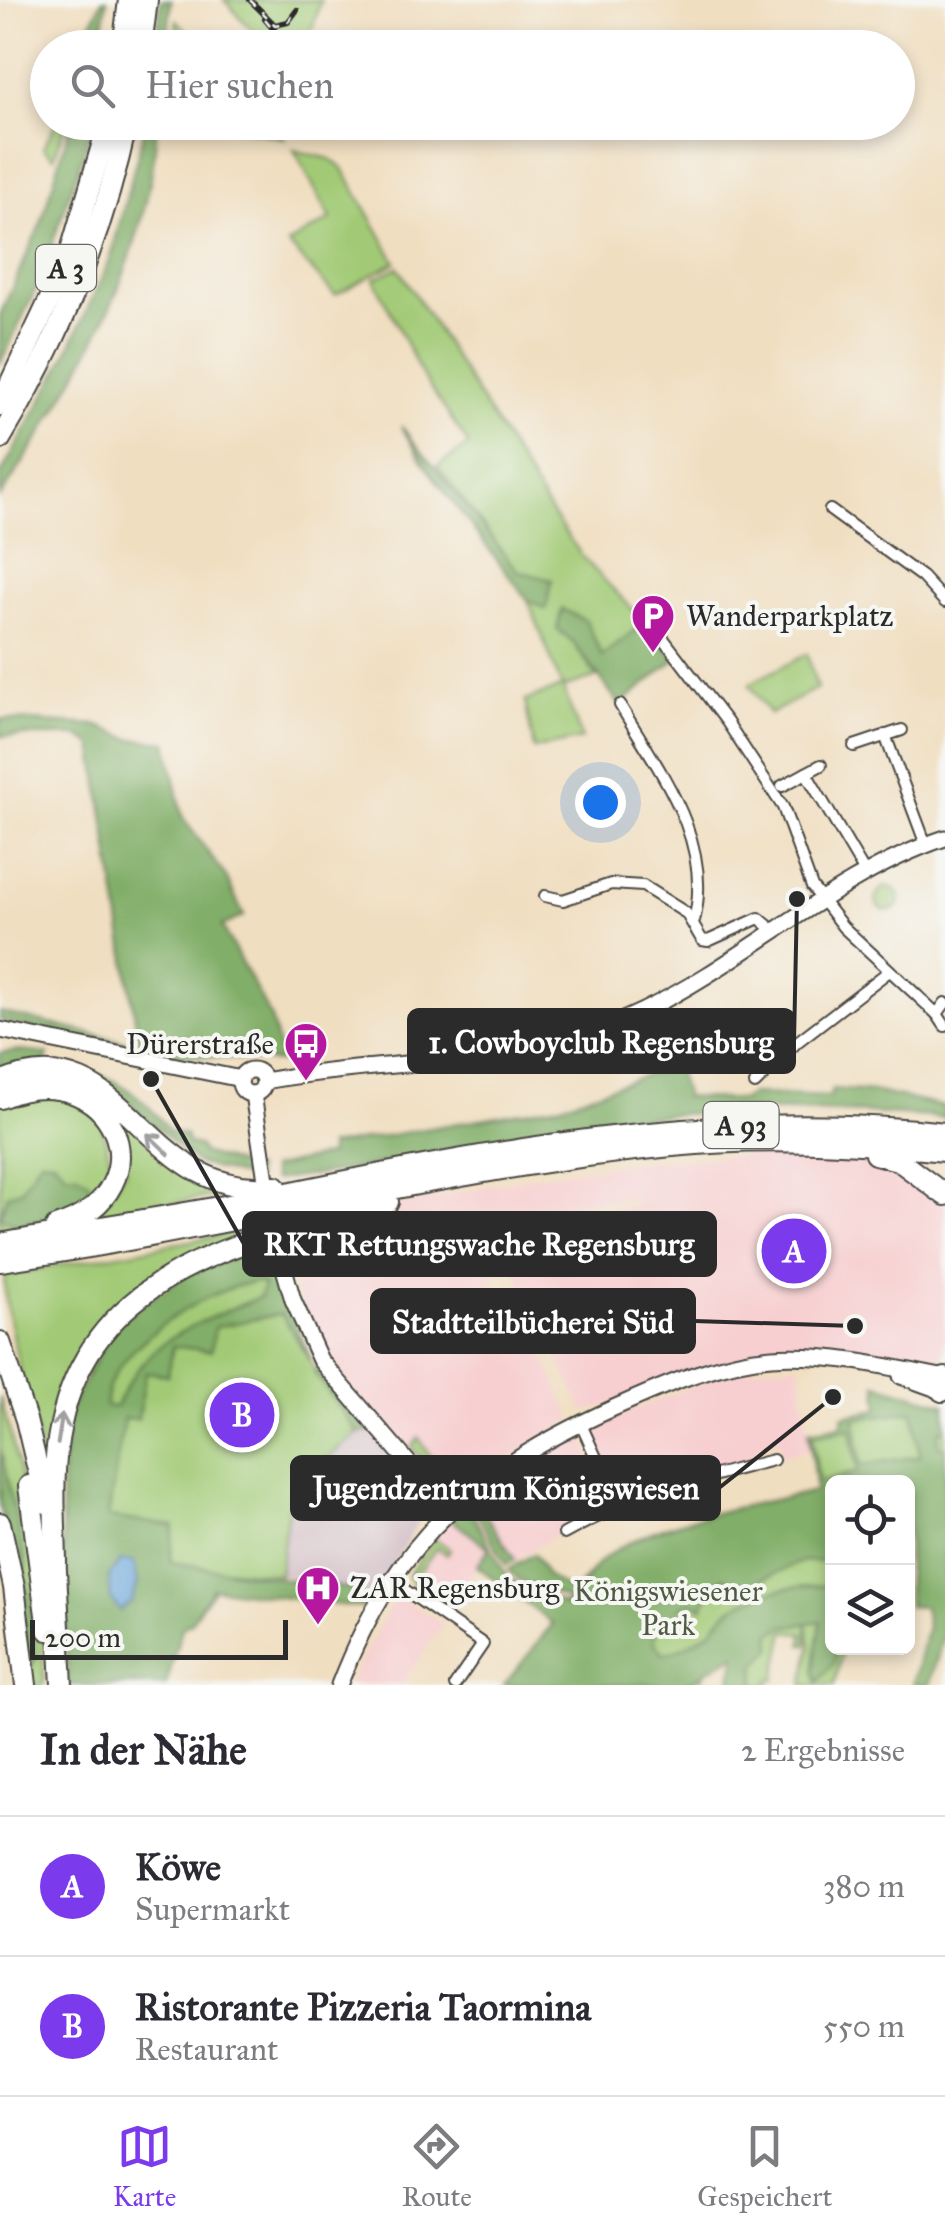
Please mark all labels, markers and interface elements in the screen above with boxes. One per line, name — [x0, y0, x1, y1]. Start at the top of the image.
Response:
search box — [30, 30, 915, 140]
icon: search — [65, 58, 120, 113]
text: Hier suchen — [145, 62, 334, 108]
road number: A 3 — [36, 245, 96, 291]
parking icon: Wanderparkplatz — [630, 593, 676, 654]
place label: Wanderparkplatz — [686, 598, 894, 634]
your location — [575, 777, 626, 828]
callout: 1. Cowboyclub Regensburg — [409, 1010, 794, 1072]
bus stop icon: Dürerstraße — [283, 1021, 329, 1082]
text: 1. Cowboyclub Regensburg — [428, 1023, 775, 1062]
place label: Dürerstraße — [126, 1026, 274, 1062]
road number: A 93 — [704, 1102, 778, 1148]
one-way arrow — [147, 1132, 171, 1156]
callout: RKT Rettungswache Regensburg — [244, 1213, 715, 1275]
pin: A — [762, 1214, 826, 1288]
text: RKT Rettungswache Regensburg — [264, 1225, 695, 1264]
callout: Stadtteilbücherei Süd — [372, 1290, 694, 1352]
text: Stadtteilbücherei Süd — [392, 1303, 675, 1342]
pin: B — [210, 1378, 274, 1452]
one-way arrow — [52, 1414, 70, 1446]
callout: Jugendzentrum Königswiesen — [292, 1457, 719, 1519]
text: Jugendzentrum Königswiesen — [308, 1469, 700, 1508]
map controls — [825, 1475, 915, 1655]
button: locate — [825, 1475, 915, 1565]
hospital icon: ZAR Regensburg — [295, 1565, 341, 1626]
button: layers — [825, 1565, 915, 1655]
place label: ZAR Regensburg — [350, 1570, 560, 1606]
park label: Königswiesener Park — [573, 1573, 763, 1643]
scale bar — [30, 1615, 288, 1660]
text: 200 m — [45, 1620, 121, 1655]
text: In der Nähe — [40, 1724, 247, 1776]
text: 2 Ergebnisse — [741, 1731, 905, 1770]
text: Köwe — [135, 1844, 221, 1890]
text: A — [62, 1867, 83, 1906]
text: 380 m — [823, 1867, 905, 1906]
text: Supermarkt — [135, 1890, 290, 1929]
text: Ristorante Pizzeria Taormina — [135, 1984, 591, 2030]
text: B — [62, 2007, 83, 2046]
text: 550 m — [823, 2007, 905, 2046]
text: Restaurant — [135, 2030, 278, 2069]
tab: Karte — [113, 2119, 176, 2214]
tab: Route — [402, 2119, 472, 2214]
tab: Gespeichert — [697, 2119, 832, 2214]

